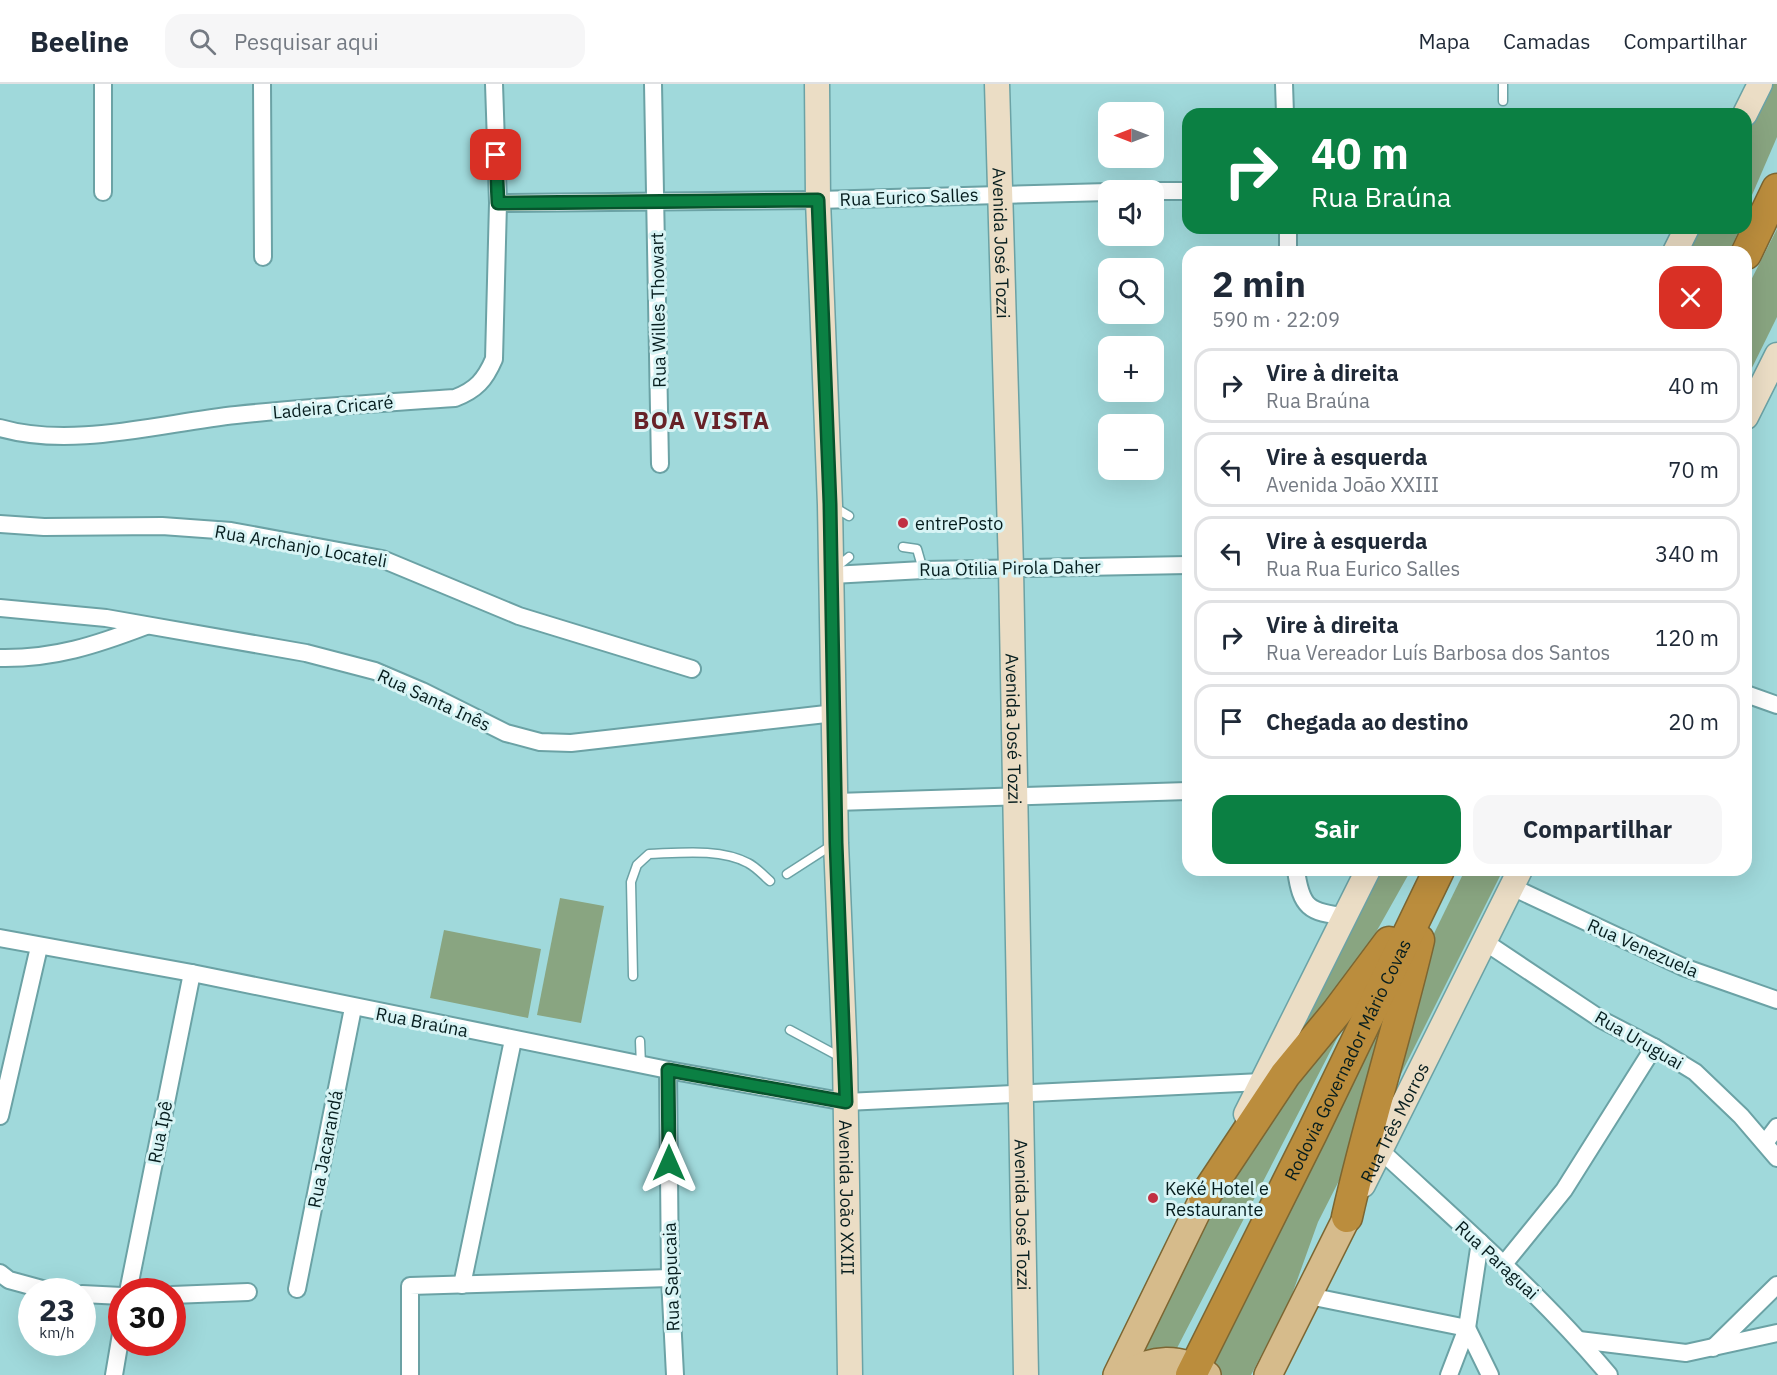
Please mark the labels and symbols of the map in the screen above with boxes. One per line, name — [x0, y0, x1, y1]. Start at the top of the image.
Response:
north arrow — [1098, 102, 1164, 168]
pin — [470, 129, 521, 180]
street label: Avenida José Tozzi — [988, 167, 1015, 319]
street label: Rua Eurico Salles — [839, 183, 979, 211]
street label: Rua Willes Thowart — [645, 232, 671, 388]
street label: Ladeira Cricaré — [272, 390, 394, 424]
district label: BOA VISTA — [633, 404, 771, 436]
place label: entrePosto — [915, 512, 1003, 535]
marker: entrePosto — [896, 516, 910, 530]
street label: Rua Archanjo Locateli — [213, 520, 389, 572]
street label: Rua Otilia Pirola Daher — [919, 555, 1101, 581]
street label: Avenida José Tozzi — [1001, 653, 1027, 805]
street label: Rua Santa Inês — [374, 664, 494, 736]
street label: Rua Venezuela — [1584, 913, 1702, 983]
street label: Rodovia Governador Mário Covas — [1279, 935, 1416, 1184]
street label: Rua Braúna — [374, 1002, 470, 1042]
street label: Rua Uruguai — [1591, 1005, 1687, 1075]
street label: Rua Três Morros — [1355, 1058, 1434, 1186]
street label: Rua Jacarandá — [302, 1088, 348, 1210]
street label: Rua Ipê — [143, 1099, 177, 1165]
street label: Avenida João XXIII — [834, 1119, 860, 1276]
position arrow — [637, 1131, 701, 1195]
street label: Avenida José Tozzi — [1010, 1139, 1036, 1291]
place label: KeKé Hotel e Restaurante — [1165, 1177, 1269, 1221]
marker: KeKé Hotel e Restaurante — [1146, 1191, 1160, 1205]
street label: Rua Paraguai — [1450, 1215, 1544, 1305]
street label: Rua Sapucaia — [658, 1222, 684, 1332]
speed limit sign: 30 — [108, 1278, 186, 1356]

